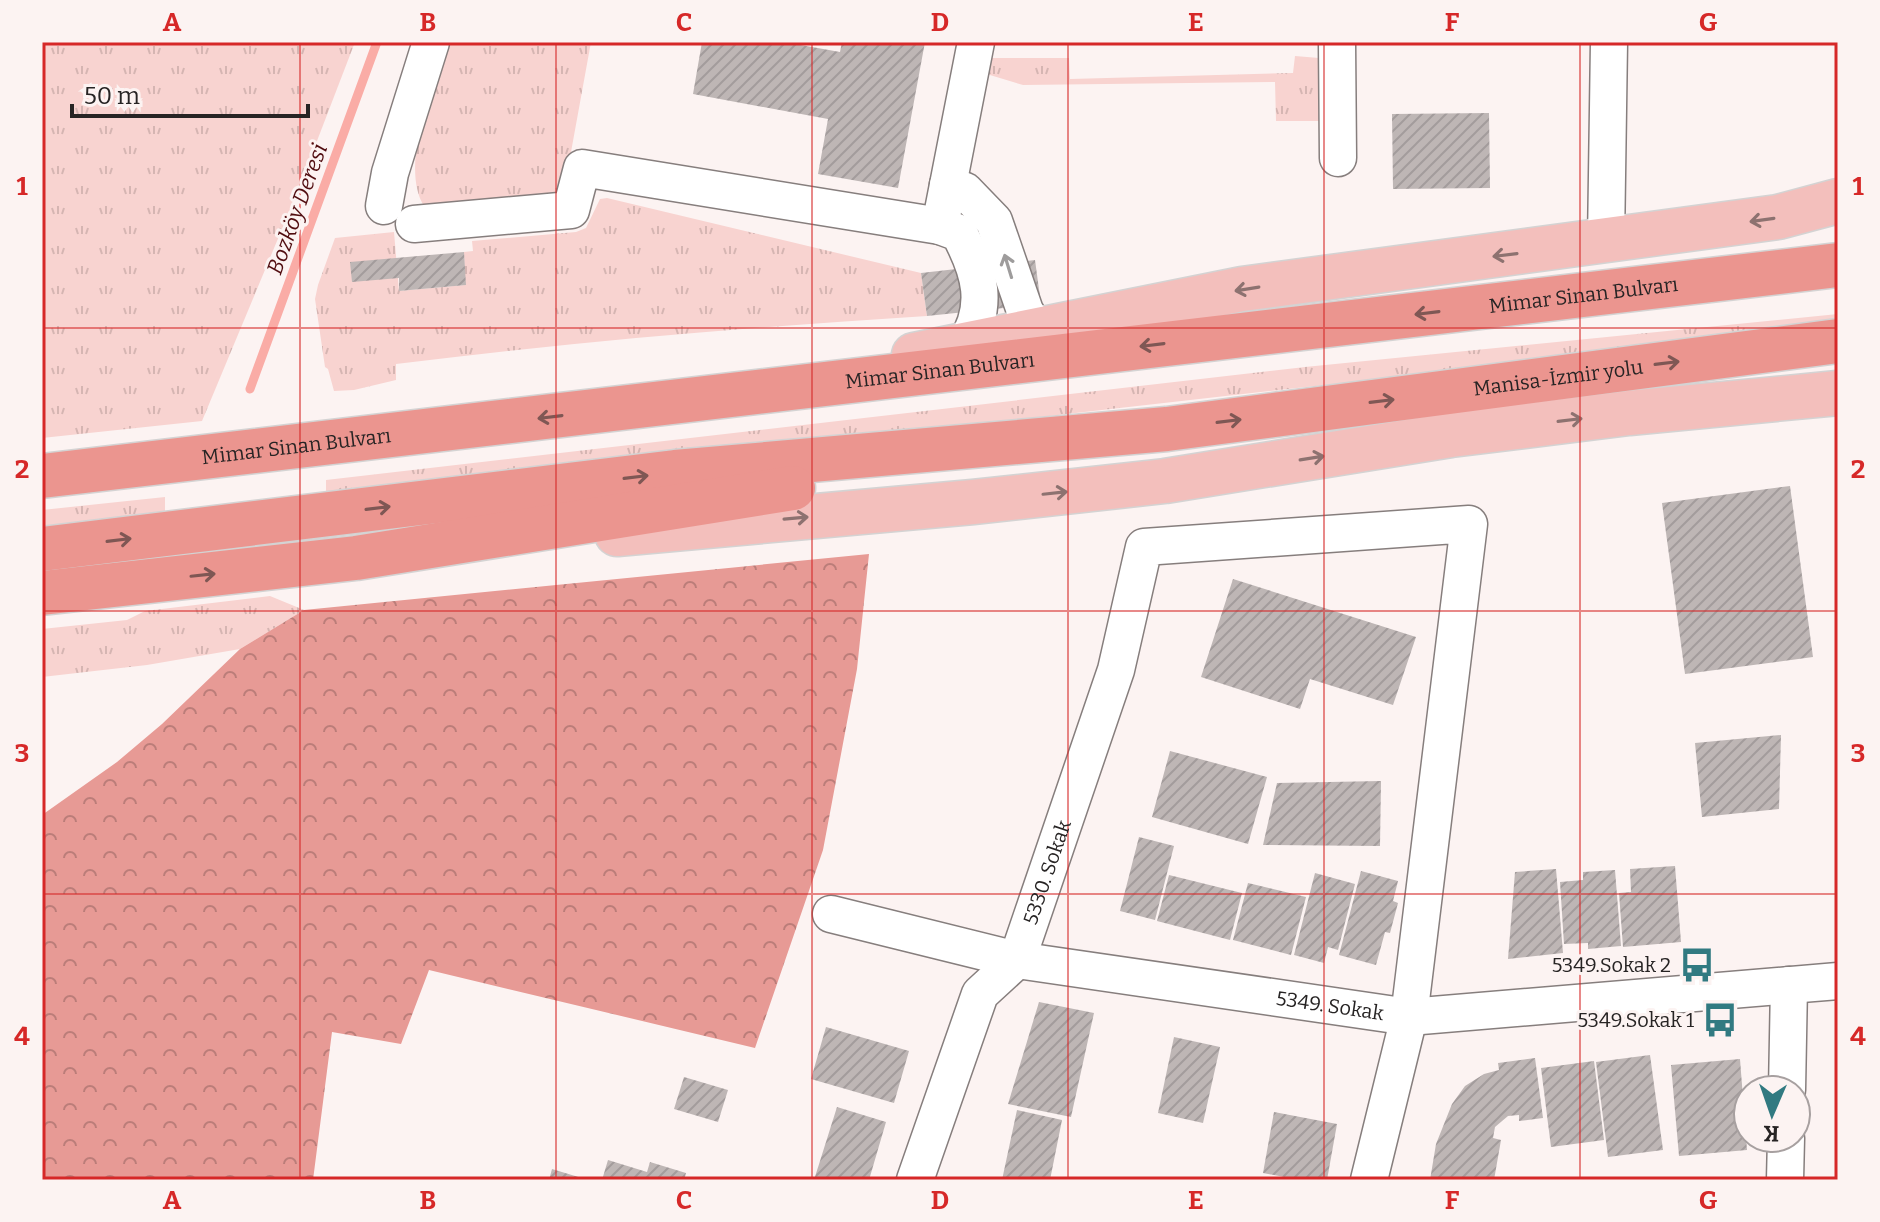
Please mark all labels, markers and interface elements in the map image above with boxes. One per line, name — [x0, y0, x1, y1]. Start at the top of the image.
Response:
text: A — [163, 7, 182, 38]
text: B — [420, 7, 436, 38]
text: C — [676, 7, 692, 38]
text: D — [931, 7, 949, 38]
text: E — [1188, 7, 1204, 38]
text: F — [1445, 7, 1460, 38]
text: G — [1699, 7, 1718, 38]
scale bar — [72, 68, 308, 118]
text: 50 m — [84, 82, 140, 110]
water label: Bozköy Deresi — [261, 140, 333, 278]
text: 1 — [16, 171, 28, 202]
text: 1 — [1852, 171, 1864, 202]
one-way arrow — [1750, 213, 1775, 228]
one-way arrow — [1493, 248, 1518, 263]
one-way arrow — [1000, 253, 1015, 279]
street label: Mimar Sinan Bulvarı — [1487, 272, 1679, 318]
one-way arrow — [1235, 282, 1260, 297]
one-way arrow — [1415, 306, 1440, 321]
one-way arrow — [1140, 338, 1166, 353]
street label: Mimar Sinan Bulvarı — [844, 347, 1036, 394]
street label: Manisa-İzmir yolu — [1472, 355, 1645, 401]
one-way arrow — [1654, 355, 1680, 370]
one-way arrow — [1369, 393, 1394, 408]
one-way arrow — [537, 409, 564, 424]
one-way arrow — [1216, 413, 1241, 428]
one-way arrow — [1556, 413, 1583, 428]
street label: Mimar Sinan Bulvarı — [200, 423, 392, 469]
one-way arrow — [1299, 449, 1325, 464]
text: 2 — [15, 454, 29, 485]
text: 2 — [1851, 454, 1865, 485]
one-way arrow — [622, 469, 648, 484]
one-way arrow — [1041, 486, 1068, 501]
one-way arrow — [364, 500, 390, 515]
one-way arrow — [782, 510, 809, 525]
one-way arrow — [106, 532, 132, 547]
one-way arrow — [189, 568, 216, 583]
text: 3 — [15, 738, 29, 769]
text: 3 — [1851, 738, 1865, 769]
street label: 5330. Sokak — [1018, 816, 1076, 928]
bus stop icon: 5349.Sokak 2 — [1678, 946, 1716, 984]
place label: 5349.Sokak 2 — [1552, 953, 1671, 977]
street label: 5349. Sokak — [1275, 986, 1386, 1025]
bus stop icon: 5349.Sokak 1 — [1701, 1001, 1739, 1039]
place label: 5349.Sokak 1 — [1577, 1008, 1694, 1032]
text: 4 — [14, 1021, 30, 1052]
text: 4 — [1850, 1021, 1866, 1052]
north arrow — [1732, 1074, 1812, 1154]
text: K — [1763, 1120, 1780, 1147]
text: A — [163, 1185, 182, 1216]
text: B — [420, 1185, 436, 1216]
text: C — [676, 1185, 692, 1216]
text: D — [931, 1185, 949, 1216]
text: E — [1188, 1185, 1204, 1216]
text: F — [1445, 1185, 1460, 1216]
text: G — [1699, 1185, 1718, 1216]

